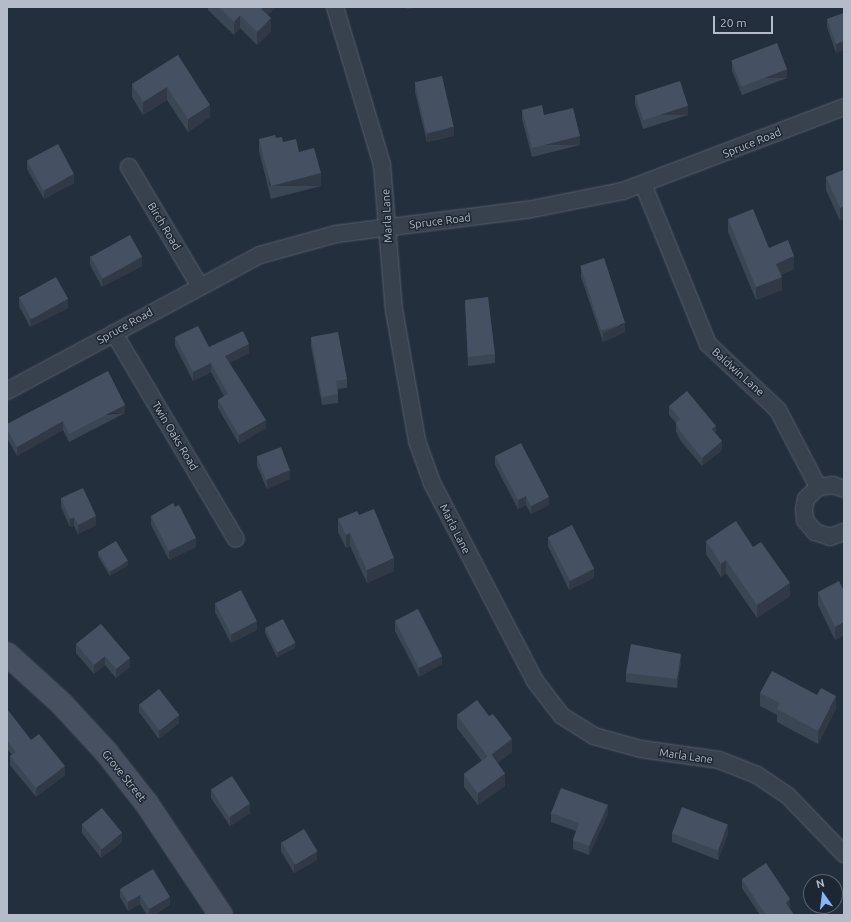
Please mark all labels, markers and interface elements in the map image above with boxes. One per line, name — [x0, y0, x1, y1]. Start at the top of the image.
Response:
scale bar — [715, 8, 775, 34]
text: 20 m — [720, 16, 747, 29]
street label: Spruce Road — [721, 125, 783, 161]
street label: Marla Lane — [379, 189, 395, 243]
street label: Birch Road — [145, 200, 183, 252]
street label: Spruce Road — [409, 211, 471, 231]
street label: Spruce Road — [95, 305, 155, 347]
street label: Baldwin Lane — [709, 345, 767, 399]
street label: Twin Oaks Road — [149, 399, 201, 473]
street label: Marla Lane — [437, 502, 473, 556]
street label: Marla Lane — [658, 746, 714, 766]
street label: Grove Street — [99, 748, 149, 804]
north arrow — [803, 874, 843, 914]
text: N — [815, 877, 826, 890]

